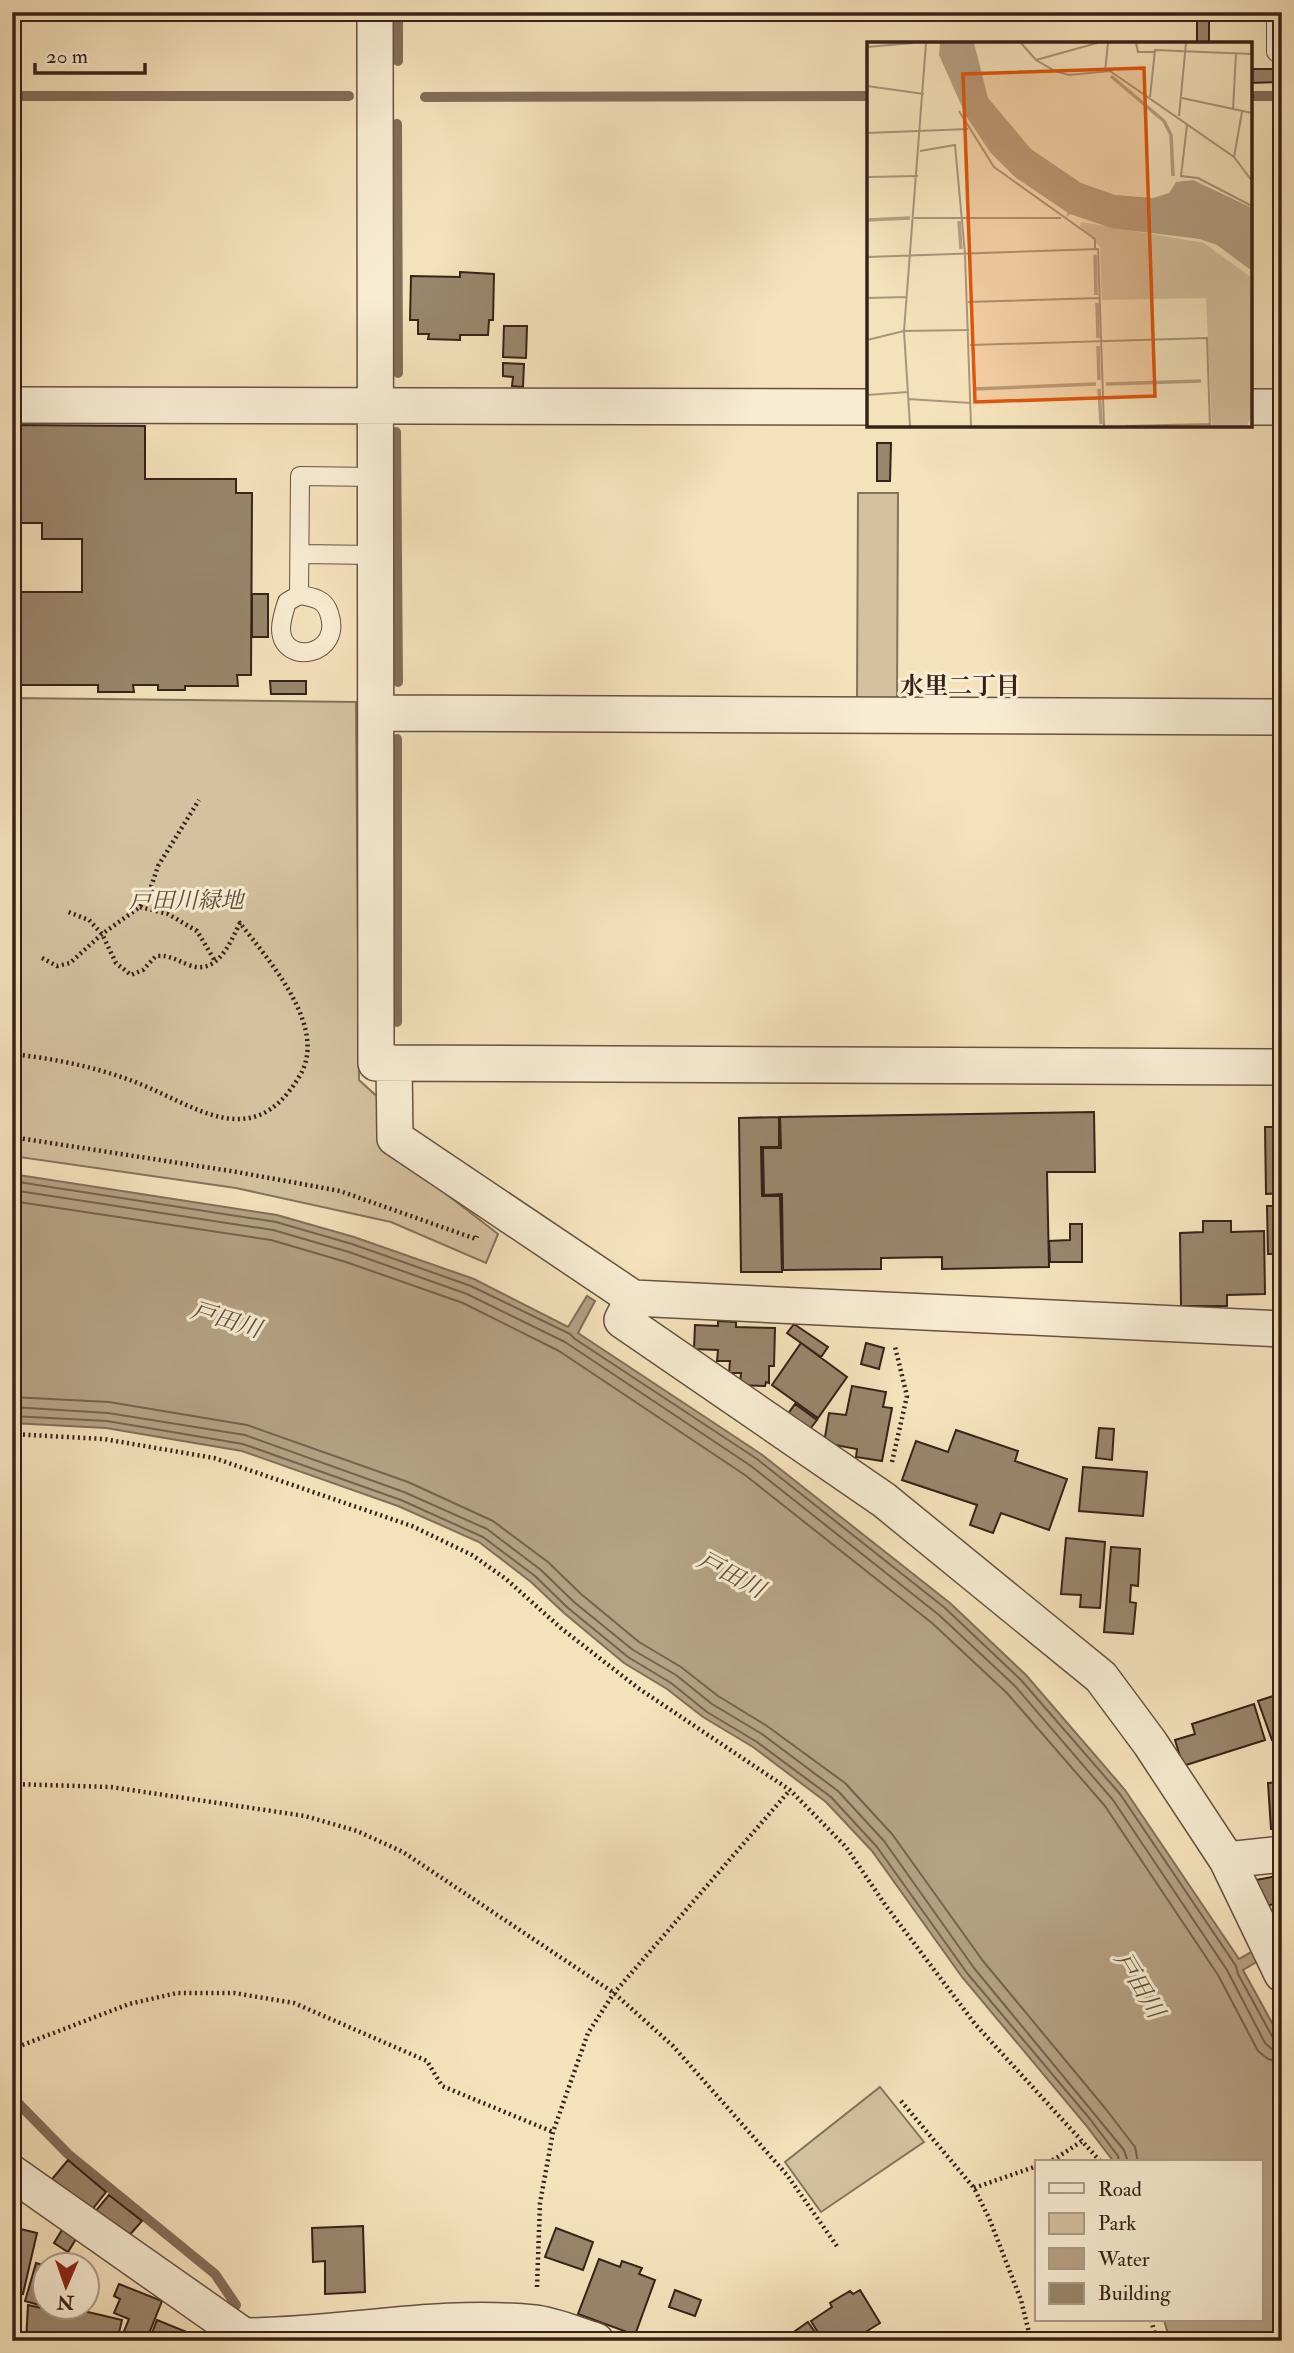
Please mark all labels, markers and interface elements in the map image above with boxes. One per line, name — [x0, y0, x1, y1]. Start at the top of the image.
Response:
scale bar — [35, 32, 145, 76]
inset map — [867, 42, 1252, 427]
text: 20 m — [46, 43, 88, 70]
district label: 水里二丁目 — [900, 671, 1020, 702]
park label: 戸田川緑地 — [129, 886, 247, 915]
water label: 戸田川 — [187, 1295, 268, 1346]
water label: 戸田川 — [692, 1544, 773, 1607]
water label: 戸田川 — [1107, 1946, 1172, 2026]
legend — [1035, 2160, 1262, 2322]
text: Road — [1098, 2176, 1143, 2203]
text: Park — [1098, 2210, 1136, 2237]
text: Water — [1097, 2246, 1150, 2273]
north arrow — [32, 2252, 102, 2322]
text: Building — [1098, 2280, 1171, 2307]
text: N — [56, 2290, 75, 2314]

